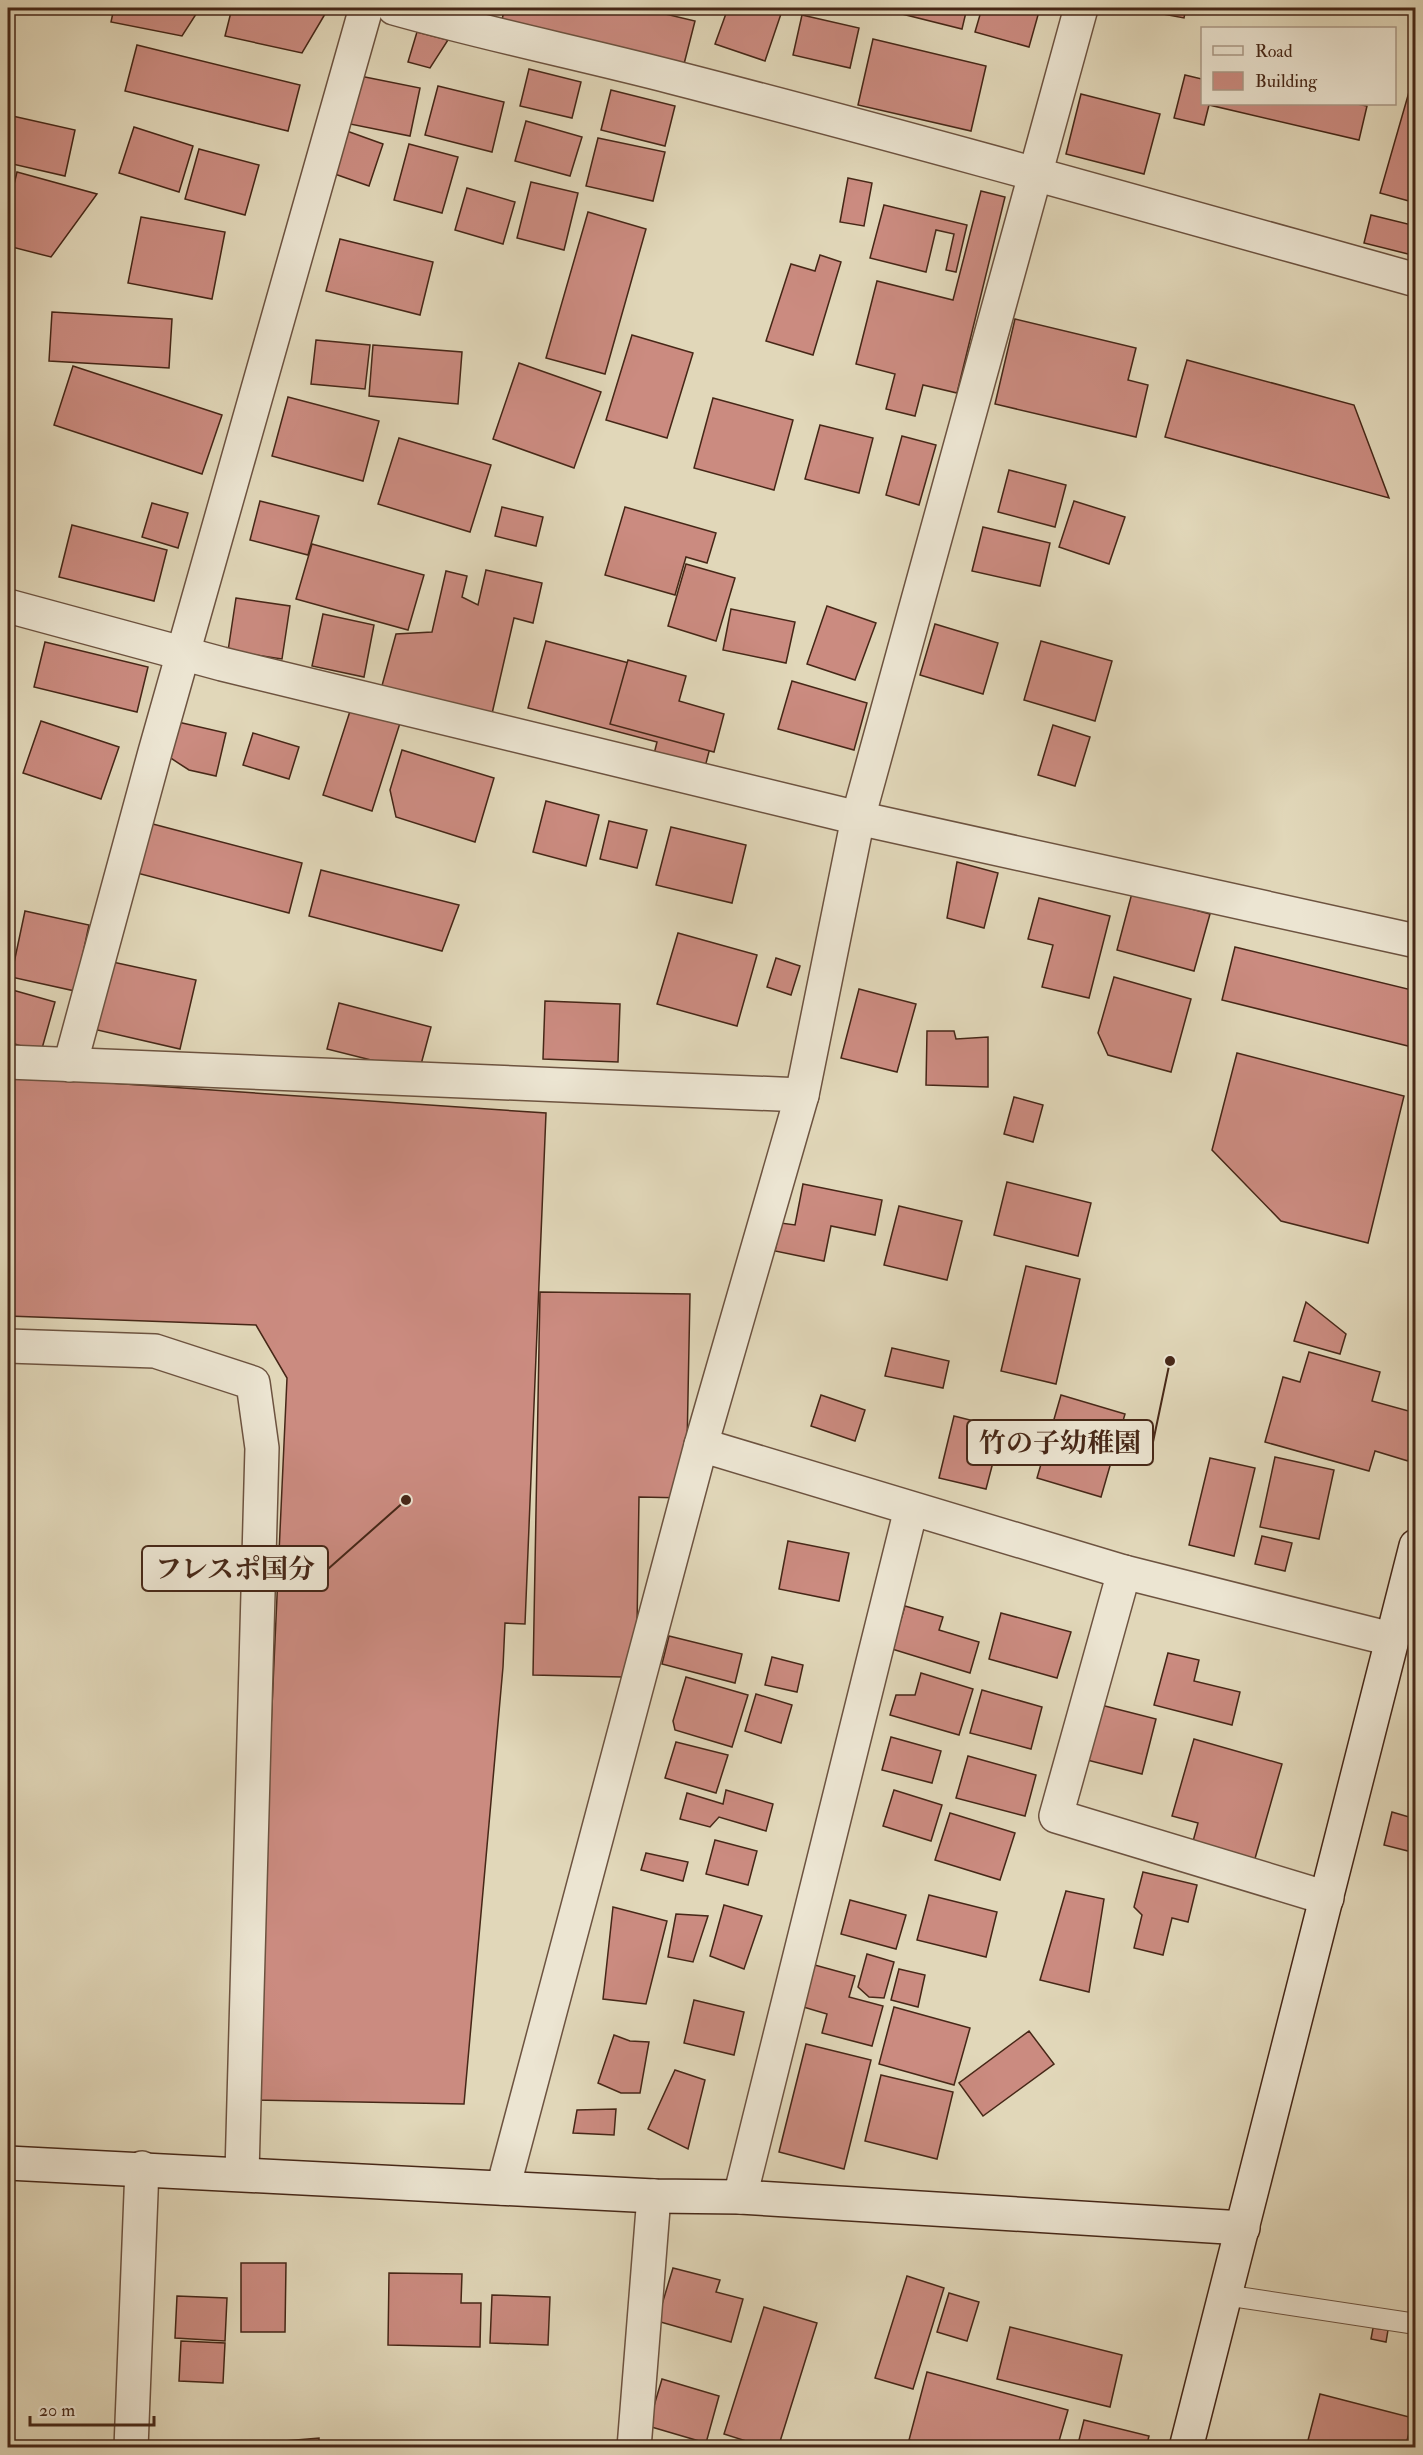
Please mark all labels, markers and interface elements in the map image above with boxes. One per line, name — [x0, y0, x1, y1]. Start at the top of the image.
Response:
legend — [1201, 27, 1396, 105]
text: Road — [1255, 40, 1293, 63]
text: Building — [1255, 70, 1318, 93]
callout: 竹の子幼稚園 — [967, 1420, 1153, 1465]
text: 竹の子幼稚園 — [979, 1427, 1141, 1460]
callout: フレスポ国分 — [142, 1546, 328, 1591]
text: フレスポ国分 — [155, 1553, 315, 1586]
scale bar — [30, 2389, 154, 2427]
text: 20 m — [39, 2399, 75, 2422]

